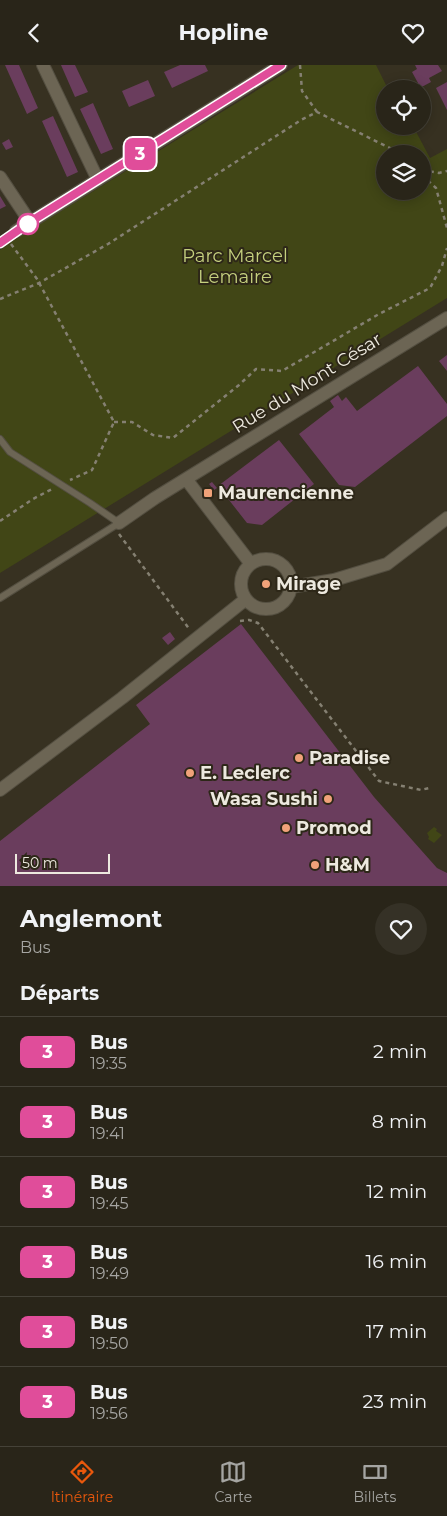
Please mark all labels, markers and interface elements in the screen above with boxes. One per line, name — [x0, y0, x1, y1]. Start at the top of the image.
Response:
icon: back — [20, 19, 48, 47]
text: Hopline — [179, 19, 268, 46]
icon: heart — [399, 19, 427, 47]
map controls — [376, 80, 431, 200]
button: locate — [376, 80, 431, 135]
line badge: 3 — [124, 138, 156, 170]
text: 3 — [135, 143, 145, 165]
button: layers — [376, 145, 431, 200]
unlabelled marker — [17, 213, 39, 235]
park label: Parc Marcel Lemaire — [182, 245, 288, 288]
street label: Rue du Mont César — [228, 328, 386, 438]
place label: Maurencienne — [218, 482, 354, 504]
marker: Maurencienne — [202, 487, 214, 499]
place label: Mirage — [276, 573, 341, 595]
marker: Mirage — [260, 578, 272, 590]
place label: Paradise — [309, 747, 390, 769]
marker: Paradise — [293, 752, 305, 764]
place label: E. Leclerc — [200, 762, 290, 784]
marker: E. Leclerc — [184, 767, 196, 779]
place label: Wasa Sushi — [210, 788, 318, 810]
marker: Wasa Sushi — [322, 793, 334, 805]
place label: Promod — [296, 817, 372, 839]
marker: Promod — [280, 822, 292, 834]
scale bar — [15, 851, 110, 874]
text: 50 m — [22, 854, 58, 872]
place label: H&M — [325, 854, 370, 876]
marker: H&M — [309, 859, 321, 871]
button: heart — [375, 903, 427, 955]
text: Anglemont — [20, 904, 162, 933]
text: Bus — [20, 938, 51, 957]
text: Départs — [20, 982, 99, 1005]
text: Bus — [90, 1031, 128, 1054]
text: 2 min — [373, 1040, 427, 1063]
text: 3 — [42, 1041, 53, 1063]
text: 19:35 — [90, 1054, 127, 1073]
text: Bus — [90, 1101, 128, 1124]
text: 8 min — [372, 1110, 427, 1133]
text: 3 — [42, 1111, 53, 1133]
text: 19:41 — [90, 1124, 125, 1143]
text: Bus — [90, 1171, 128, 1194]
text: 12 min — [366, 1180, 427, 1203]
text: 3 — [42, 1181, 53, 1203]
text: 19:45 — [90, 1194, 129, 1213]
text: Bus — [90, 1241, 128, 1264]
text: 16 min — [365, 1250, 427, 1273]
text: 3 — [42, 1251, 53, 1273]
text: 19:49 — [90, 1264, 129, 1283]
text: Bus — [90, 1311, 128, 1334]
text: 17 min — [366, 1320, 427, 1343]
text: 3 — [42, 1321, 53, 1343]
text: 19:50 — [90, 1334, 129, 1353]
text: Bus — [90, 1381, 128, 1404]
text: 23 min — [362, 1390, 427, 1413]
text: 3 — [42, 1391, 53, 1413]
text: 19:56 — [90, 1404, 128, 1423]
tab: Itinéraire — [51, 1458, 113, 1506]
tab: Carte — [214, 1458, 252, 1506]
tab: Billets — [354, 1458, 396, 1506]

